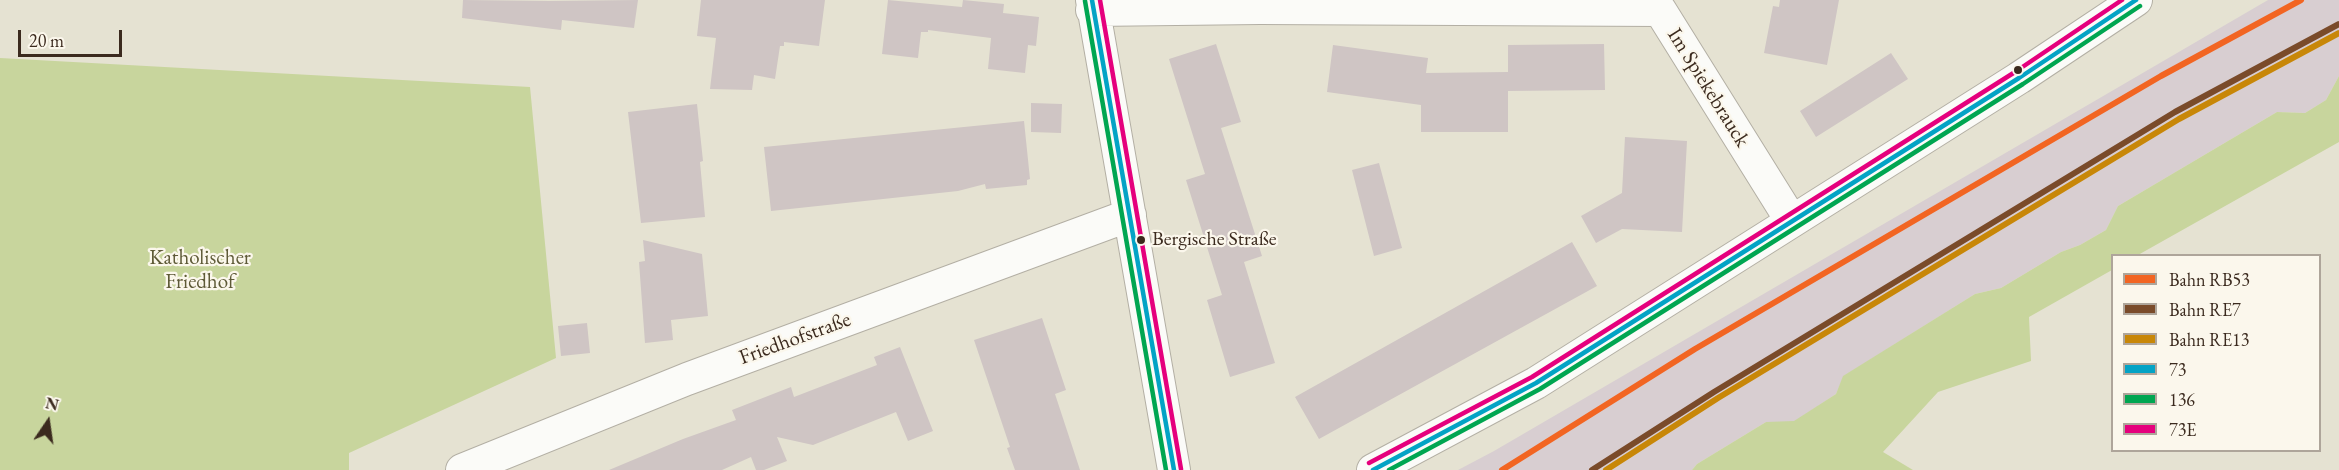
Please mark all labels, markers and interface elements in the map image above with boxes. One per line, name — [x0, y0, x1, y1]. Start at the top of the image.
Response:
scale bar — [21, 18, 124, 56]
street label: Im Spiekebrauck — [1661, 24, 1755, 152]
text: 20 m — [29, 29, 64, 52]
unlabelled marker — [2012, 64, 2024, 76]
place label: Bergische Straße — [1152, 228, 1277, 252]
marker: Bergische Straße — [1135, 234, 1147, 246]
park label: Katholischer Friedhof — [149, 245, 251, 295]
legend — [2111, 254, 2321, 452]
text: Bahn RB53 — [2169, 268, 2250, 291]
text: Bahn RE7 — [2169, 298, 2241, 321]
street label: Friedhofstraße — [736, 307, 854, 371]
text: Bahn RE13 — [2169, 328, 2249, 351]
text: 73 — [2169, 358, 2186, 381]
text: 136 — [2169, 388, 2195, 411]
north arrow — [18, 392, 78, 452]
text: N — [43, 392, 61, 416]
text: 73E — [2169, 418, 2196, 441]

